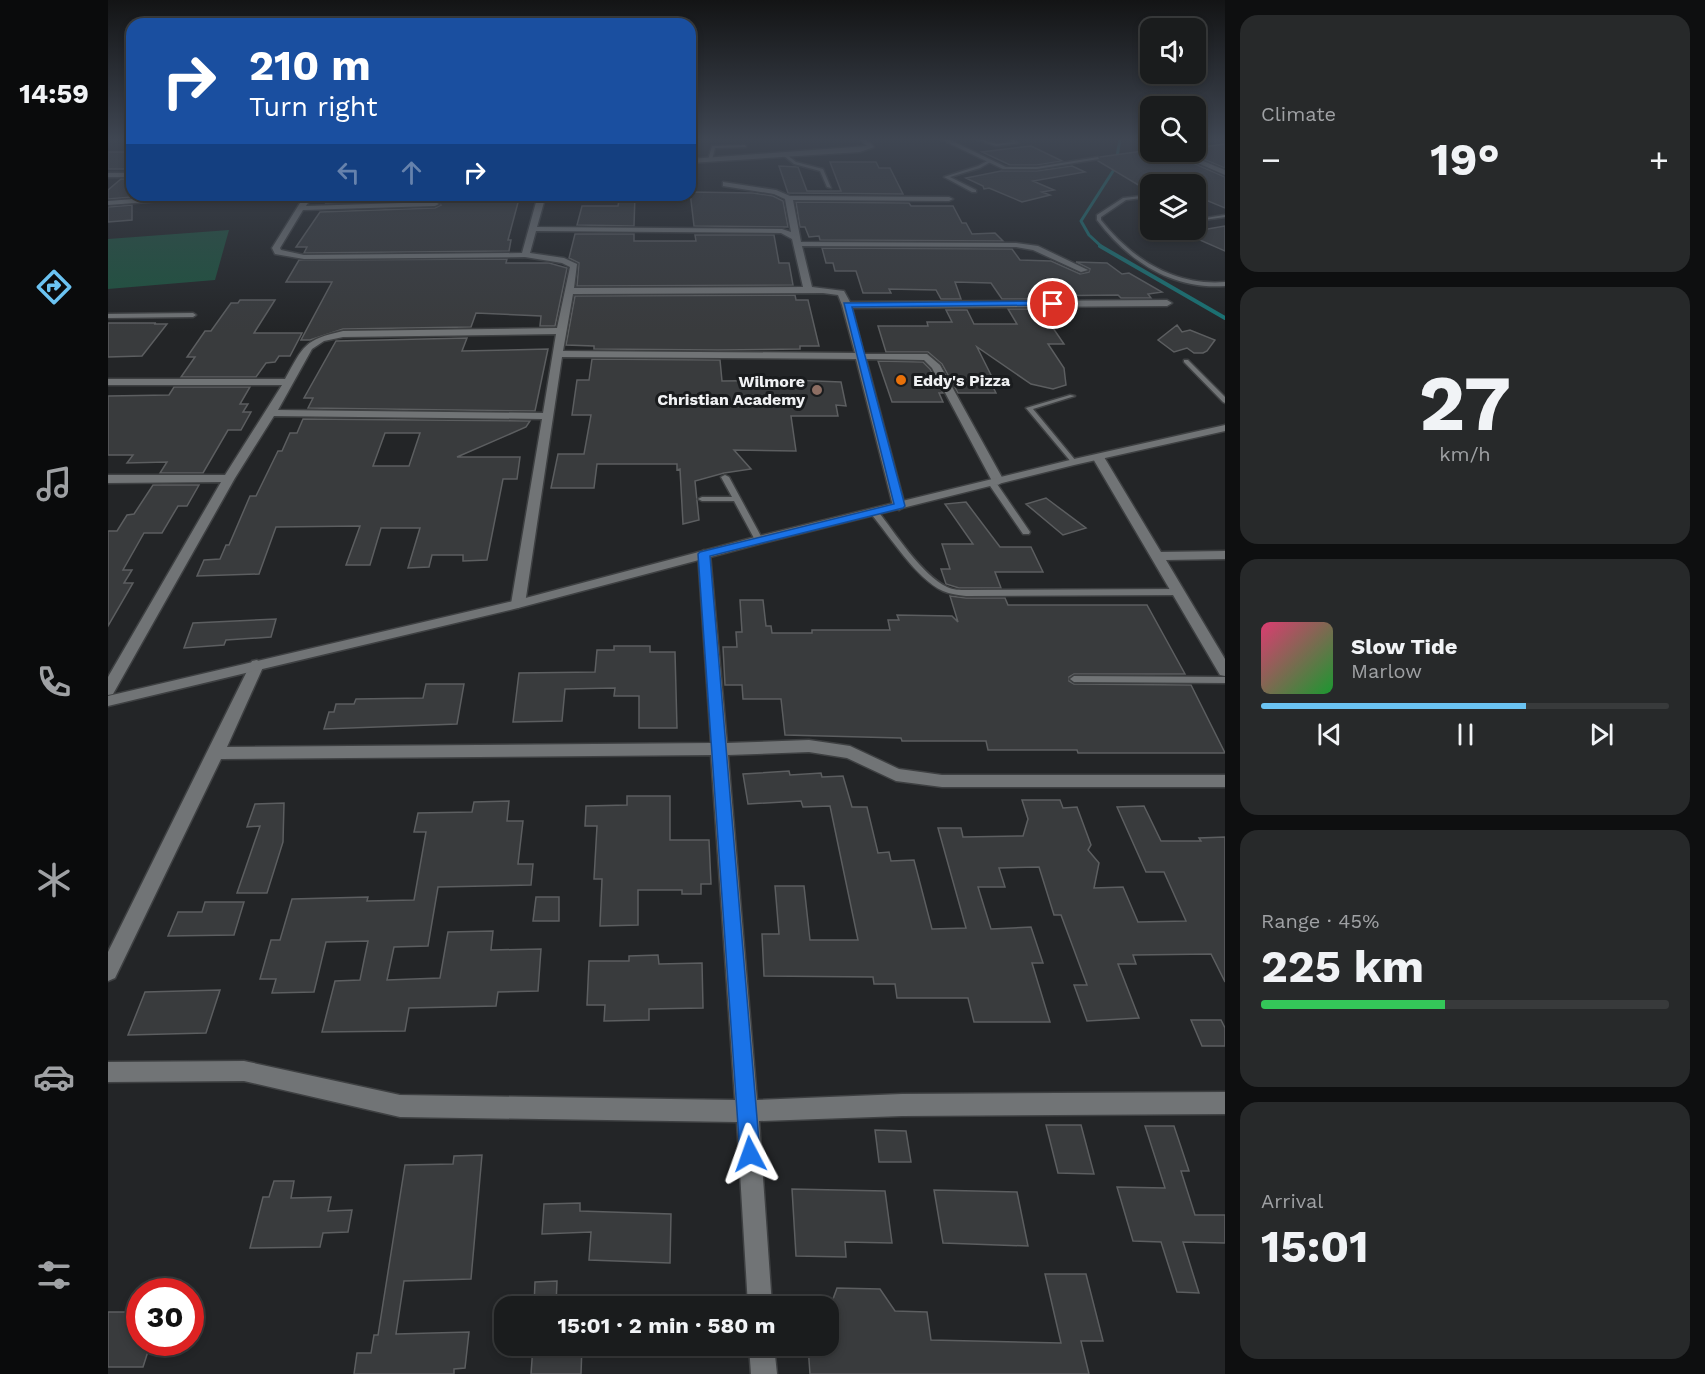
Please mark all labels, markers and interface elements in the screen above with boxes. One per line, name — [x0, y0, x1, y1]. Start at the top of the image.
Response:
map controls — [1140, 18, 1206, 240]
button: sound — [1140, 18, 1206, 84]
text: 210 m — [249, 41, 371, 90]
icon: right — [150, 42, 228, 120]
text: 14:59 — [19, 78, 89, 110]
text: Turn right — [249, 91, 378, 123]
button: search — [1140, 96, 1206, 162]
text: Climate — [1261, 102, 1336, 126]
text: 19° — [1430, 133, 1500, 186]
text: − — [1261, 140, 1281, 179]
text: + — [1649, 140, 1669, 179]
icon: left — [332, 156, 365, 189]
icon: ahead — [395, 156, 428, 189]
icon: right — [458, 156, 491, 189]
button: layers — [1140, 174, 1206, 240]
icon: directions — [33, 266, 75, 308]
pin — [1027, 278, 1078, 329]
icon: arrive — [1036, 287, 1069, 320]
text: 27 — [1419, 357, 1511, 449]
place label: Eddy's Pizza — [913, 371, 1011, 390]
place label: Wilmore Christian Academy — [657, 372, 806, 409]
marker: Eddy's Pizza — [894, 373, 908, 387]
marker: Wilmore Christian Academy — [810, 383, 824, 397]
text: km/h — [1439, 442, 1491, 466]
icon: music — [33, 463, 75, 505]
text: Slow Tide — [1351, 634, 1458, 659]
text: Marlow — [1351, 659, 1422, 683]
icon: phone — [33, 661, 75, 703]
icon: previous — [1313, 718, 1346, 751]
icon: pause — [1449, 718, 1482, 751]
icon: next — [1585, 718, 1618, 751]
icon: climate — [33, 859, 75, 901]
text: Range · 45% — [1261, 909, 1379, 933]
text: 225 km — [1261, 940, 1424, 993]
icon: car — [33, 1056, 75, 1098]
position arrow — [718, 1122, 782, 1186]
text: Arrival — [1261, 1189, 1323, 1213]
text: 15:01 — [1261, 1220, 1369, 1273]
icon: filters — [33, 1254, 75, 1296]
speed limit sign: 30 — [126, 1278, 204, 1356]
text: 15:01 · 2 min · 580 m — [558, 1313, 775, 1338]

